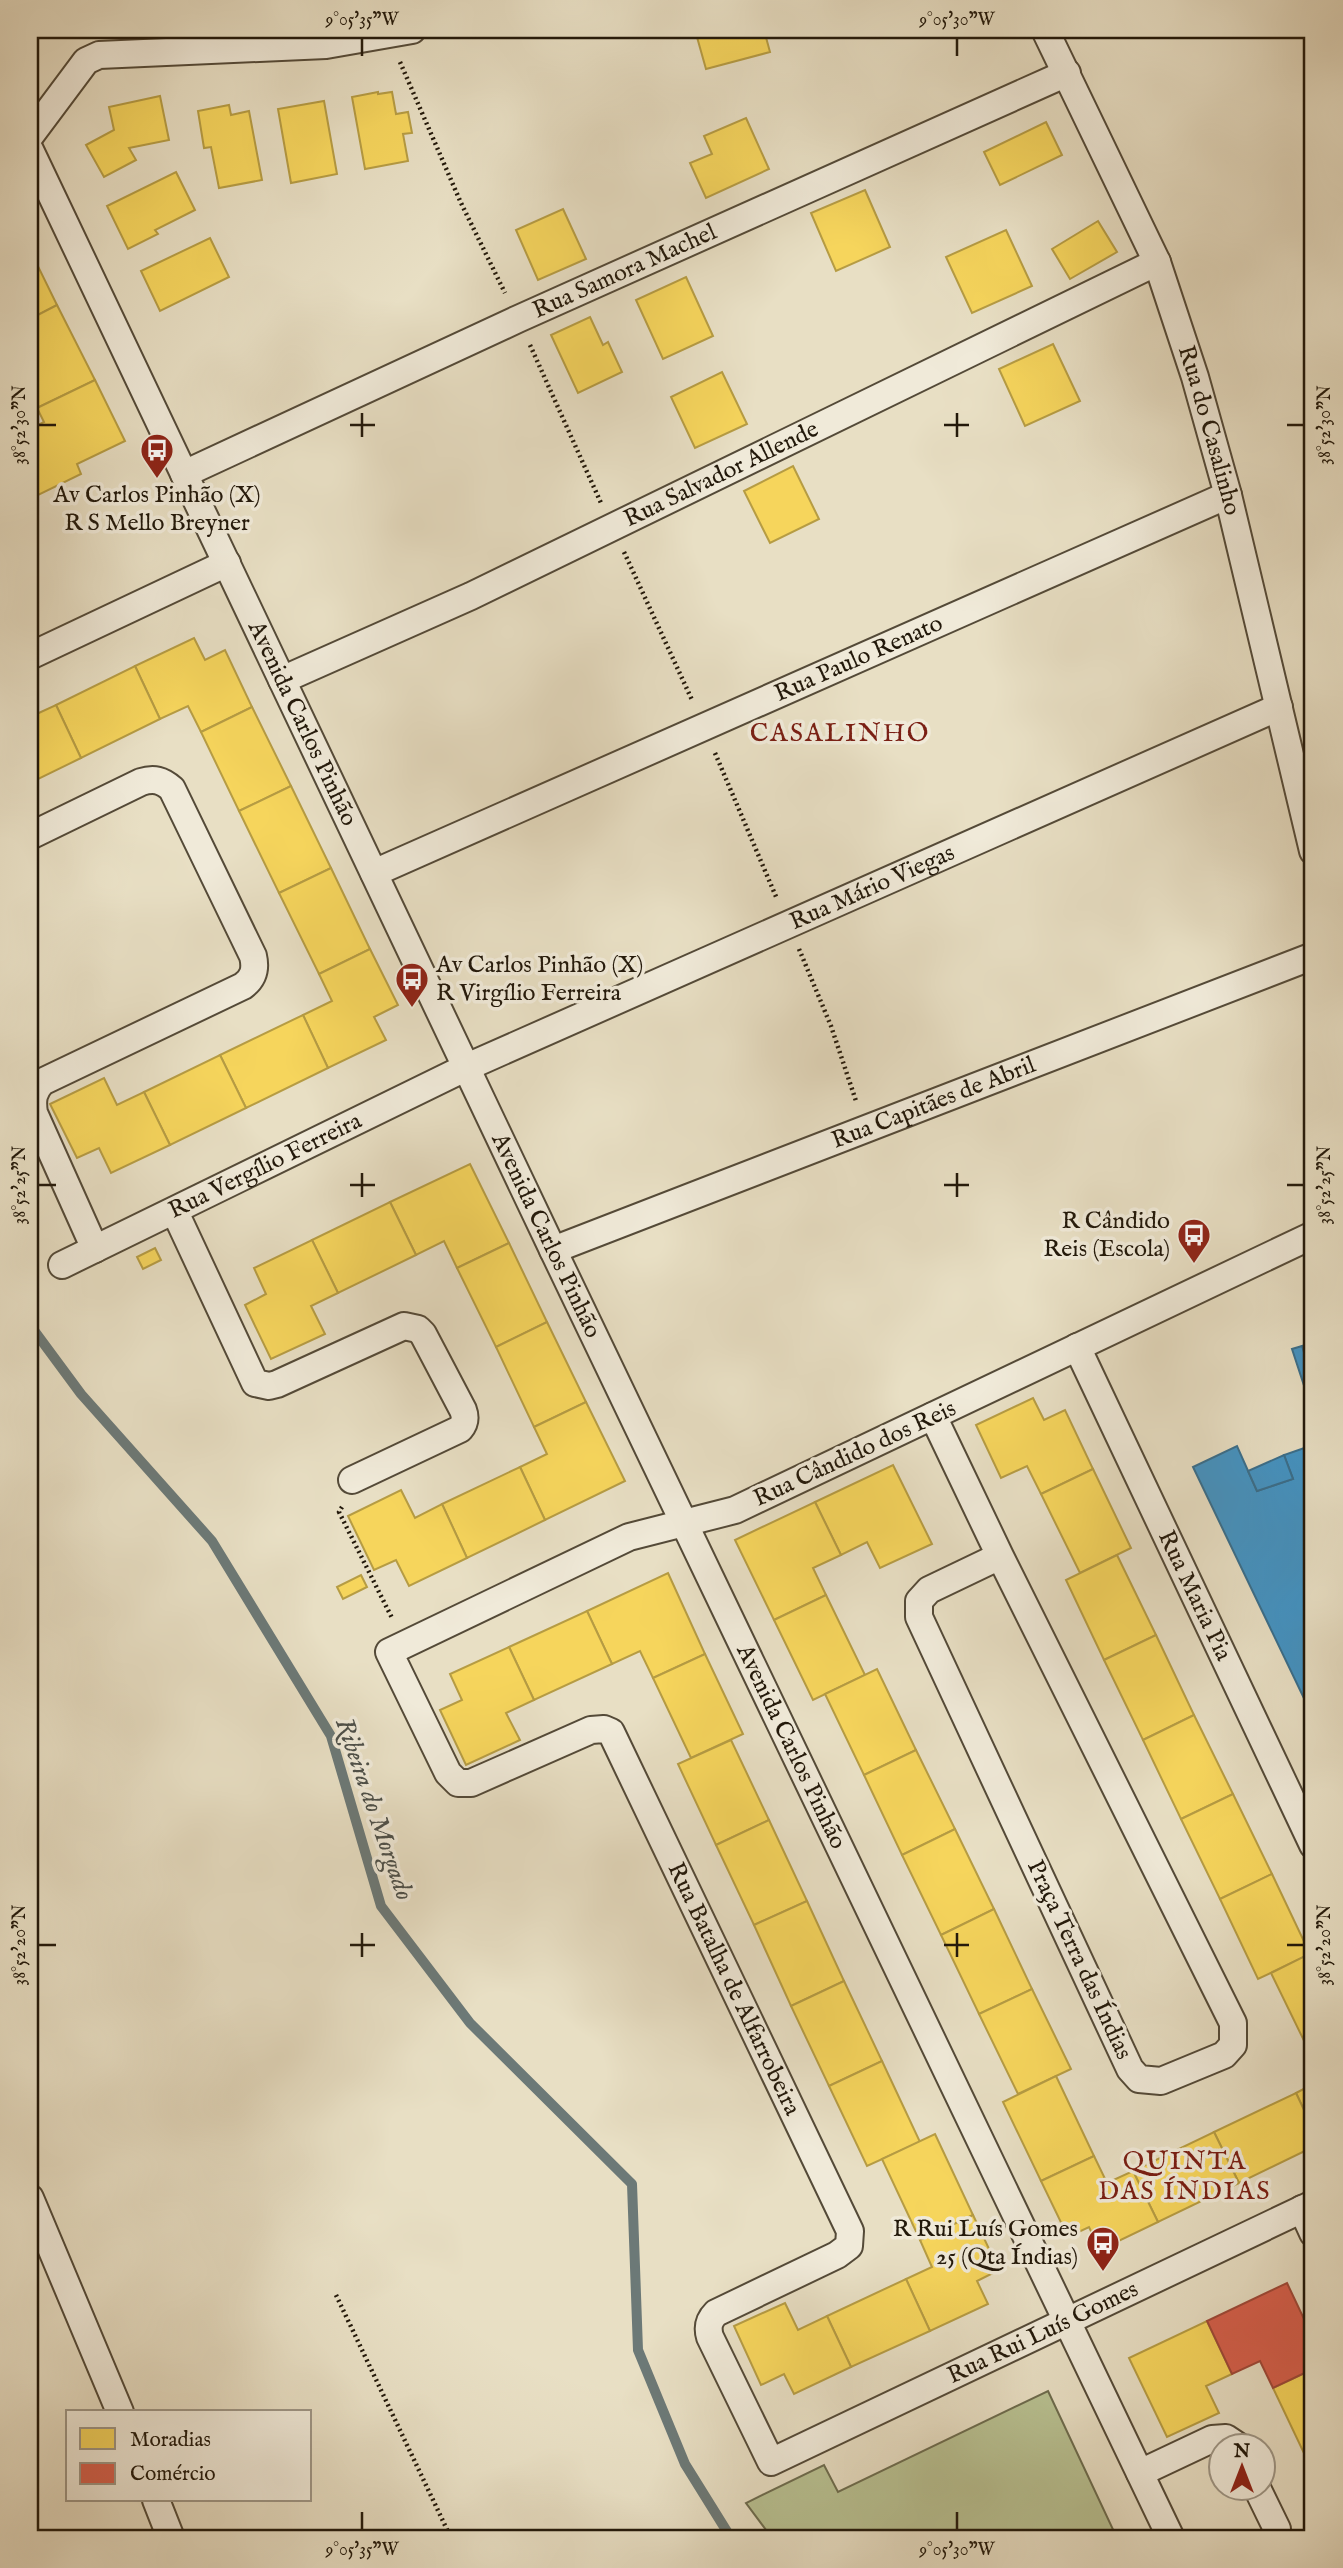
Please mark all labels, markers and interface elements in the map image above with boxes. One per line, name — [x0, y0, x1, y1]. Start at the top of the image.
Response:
text: 9°05'35"W — [324, 9, 399, 32]
text: 9°05'30"W — [918, 9, 996, 32]
street label: Rua Samora Machel — [528, 216, 722, 326]
street label: Rua do Casalinho — [1170, 342, 1248, 518]
text: 38°52'30"N — [9, 385, 32, 465]
text: 38°52'30"N — [1314, 385, 1337, 465]
street label: Rua Salvador Allende — [619, 414, 824, 535]
bus stop icon: Av Carlos Pinhão (X) R S Mello Breyner — [138, 431, 176, 480]
place label: Av Carlos Pinhão (X) R S Mello Breyner — [52, 480, 261, 539]
street label: Rua Paulo Renato — [770, 608, 948, 709]
street label: Avenida Carlos Pinhão — [240, 615, 365, 831]
district label: CASALINHO — [750, 717, 930, 750]
street label: Rua Mário Viegas — [785, 837, 960, 937]
place label: Av Carlos Pinhão (X) R Virgílio Ferreira — [435, 950, 643, 1009]
bus stop icon: Av Carlos Pinhão (X) R Virgílio Ferreira — [393, 960, 431, 1009]
street label: Rua Capitães de Abril — [827, 1049, 1040, 1156]
street label: Rua Vergílio Ferreira — [163, 1105, 367, 1226]
street label: Avenida Carlos Pinhão — [484, 1127, 608, 1343]
text: 38°52'25"N — [9, 1145, 32, 1224]
text: 38°52'25"N — [1314, 1145, 1337, 1224]
place label: R Cândido Reis (Escola) — [1043, 1206, 1170, 1265]
bus stop icon: R Cândido Reis (Escola) — [1175, 1216, 1213, 1265]
street label: Rua Cândido dos Reis — [749, 1393, 961, 1515]
street label: Rua Maria Pia — [1151, 1525, 1239, 1666]
street label: Avenida Carlos Pinhão — [729, 1638, 854, 1854]
water label: Ribeira do Morgado — [326, 1713, 421, 1905]
street label: Praça Terra das Índias — [1019, 1855, 1139, 2065]
street label: Rua Batalha de Alfarrobeira — [660, 1857, 808, 2121]
text: 38°52'20"N — [9, 1904, 32, 1986]
text: 38°52'20"N — [1314, 1904, 1337, 1986]
district label: QUINTA DAS ÍNDIAS — [1098, 2145, 1272, 2208]
place label: R Rui Luís Gomes 25 (Qta Índias) — [893, 2214, 1078, 2273]
bus stop icon: R Rui Luís Gomes 25 (Qta Índias) — [1084, 2224, 1122, 2273]
street label: Rua Rui Luís Gomes — [942, 2274, 1143, 2391]
legend — [66, 2410, 312, 2502]
text: Moradias — [130, 2427, 211, 2454]
north arrow — [1206, 2432, 1276, 2502]
text: N — [1233, 2440, 1251, 2464]
text: Comércio — [130, 2461, 216, 2488]
text: 9°05'35"W — [324, 2539, 399, 2562]
text: 9°05'30"W — [918, 2539, 996, 2562]

